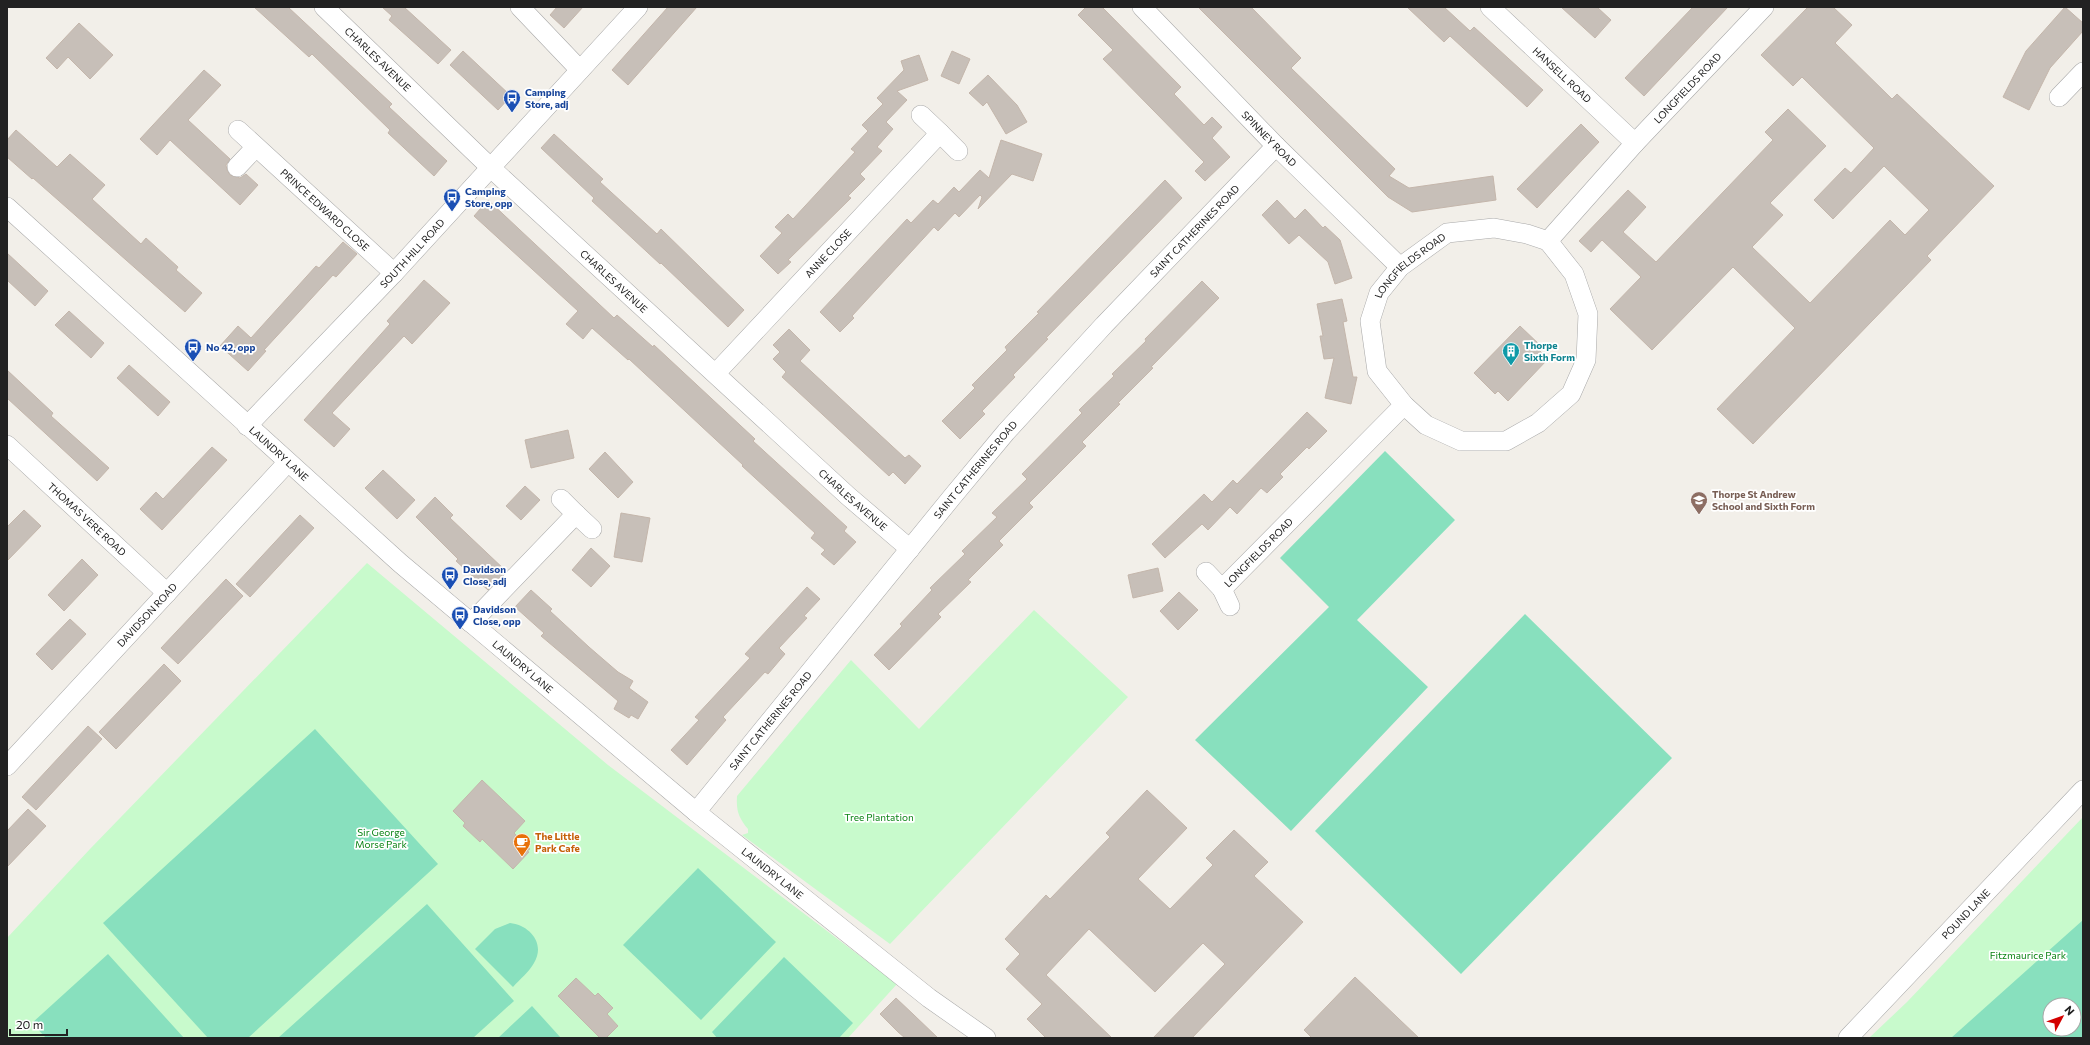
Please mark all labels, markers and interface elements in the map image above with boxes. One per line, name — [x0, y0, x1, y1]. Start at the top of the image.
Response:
street label: CHARLES AVENUE — [342, 24, 414, 94]
street label: HANSELL ROAD — [1530, 44, 1594, 105]
street label: LONGFIELDS ROAD — [1651, 50, 1724, 126]
place label: Camping Store, adj — [525, 86, 569, 110]
bus stop icon: Camping Store, adj — [502, 88, 522, 113]
street label: SPINNEY ROAD — [1239, 108, 1299, 169]
street label: PRINCE EDWARD CLOSE — [278, 166, 372, 253]
street label: SAINT CATHERINES ROAD — [1147, 182, 1242, 280]
place label: Camping Store, opp — [465, 185, 513, 209]
bus stop icon: Camping Store, opp — [442, 187, 462, 212]
street label: SOUTH HILL ROAD — [377, 216, 447, 290]
street label: ANNE CLOSE — [802, 226, 854, 280]
street label: LONGFIELDS ROAD — [1372, 230, 1448, 299]
street label: CHARLES AVENUE — [578, 247, 650, 315]
bus stop icon: No 42, opp — [183, 337, 203, 362]
place label: Thorpe Sixth Form — [1524, 339, 1575, 363]
place label: No 42, opp — [206, 341, 255, 353]
building icon: Thorpe Sixth Form — [1501, 341, 1521, 366]
street label: SAINT CATHERINES ROAD — [931, 418, 1020, 521]
street label: LAUNDRY LANE — [247, 424, 311, 483]
street label: CHARLES AVENUE — [816, 466, 890, 533]
street label: THOMAS VERE ROAD — [45, 480, 129, 558]
place label: Thorpe St Andrew School and Sixth Form — [1712, 488, 1815, 512]
school or university icon: Thorpe St Andrew School and Sixth Form — [1689, 490, 1709, 515]
street label: LONGFIELDS ROAD — [1221, 515, 1295, 589]
place label: Davidson Close, adj — [463, 563, 507, 587]
bus stop icon: Davidson Close, adj — [440, 565, 460, 590]
street label: DAVIDSON ROAD — [114, 580, 179, 649]
place label: Davidson Close, opp — [473, 603, 521, 627]
bus stop icon: Davidson Close, opp — [450, 605, 470, 630]
street label: LAUNDRY LANE — [490, 638, 556, 695]
street label: SAINT CATHERINES ROAD — [727, 669, 814, 772]
park label: Tree Plantation — [844, 811, 914, 823]
park label: Sir George Morse Park — [355, 826, 408, 850]
place label: The Little Park Cafe — [535, 830, 580, 854]
cafe icon: The Little Park Cafe — [512, 832, 532, 857]
street label: LAUNDRY LANE — [739, 845, 806, 901]
street label: POUND LANE — [1939, 886, 1992, 941]
park label: Fitzmaurice Park — [1990, 949, 2067, 961]
north arrow — [2042, 997, 2082, 1037]
text: N — [2062, 1003, 2078, 1017]
scale bar — [10, 1011, 67, 1037]
text: 20 m — [16, 1017, 43, 1031]

